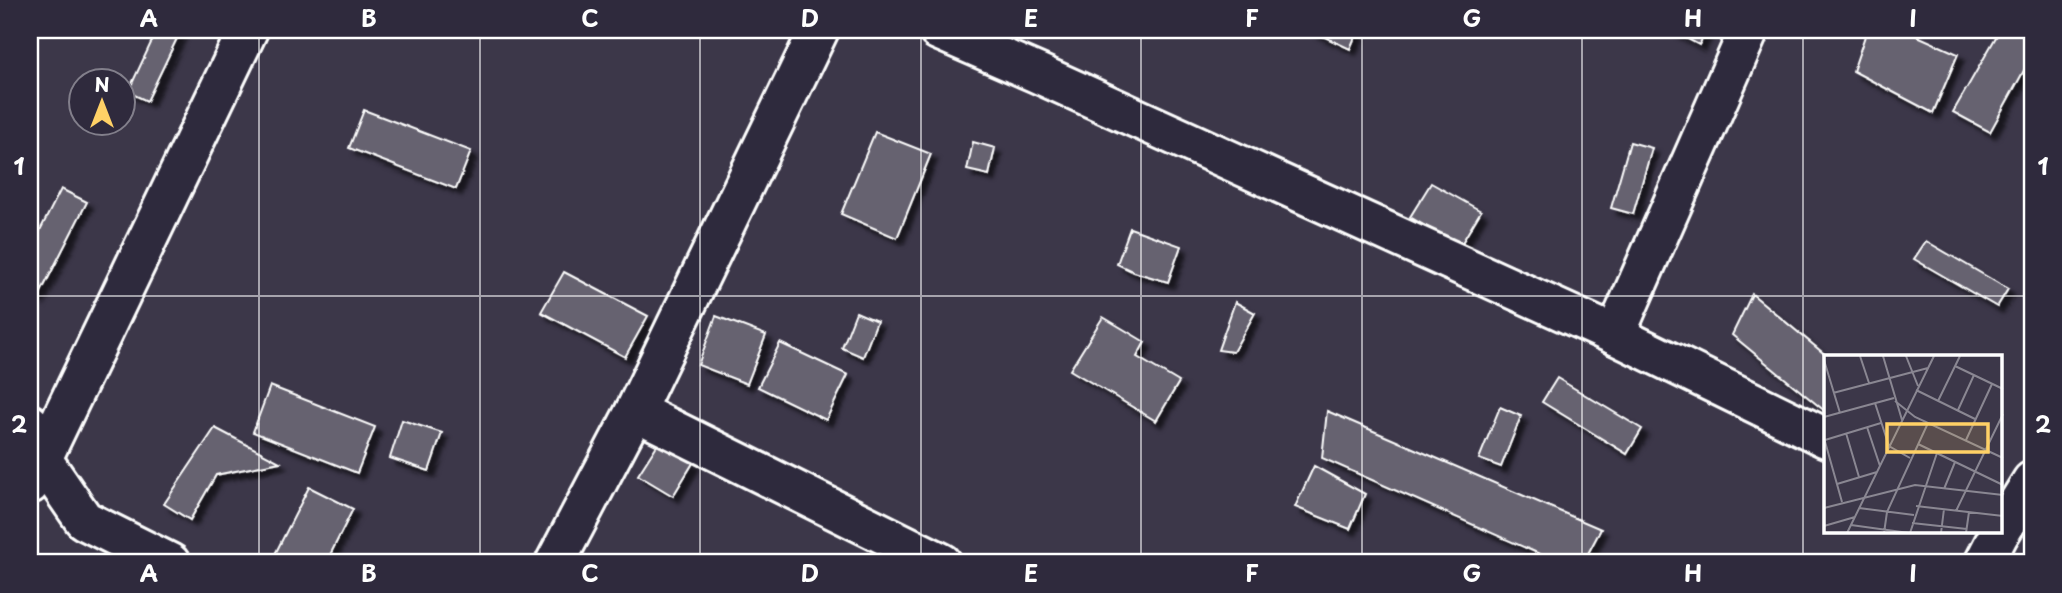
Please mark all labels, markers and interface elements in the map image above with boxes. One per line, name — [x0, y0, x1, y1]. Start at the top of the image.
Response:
text: A — [140, 0, 158, 35]
text: B — [361, 0, 377, 35]
text: C — [581, 0, 599, 35]
text: D — [801, 0, 819, 35]
text: E — [1024, 0, 1038, 35]
text: F — [1245, 0, 1259, 35]
text: G — [1463, 0, 1481, 35]
text: H — [1684, 0, 1702, 35]
text: I — [1909, 0, 1917, 35]
north arrow — [66, 66, 136, 136]
text: N — [94, 70, 110, 98]
text: 1 — [14, 148, 25, 183]
text: 1 — [2038, 148, 2049, 183]
inset map — [1824, 355, 2002, 534]
text: 2 — [11, 406, 27, 441]
text: 2 — [2035, 406, 2051, 441]
text: A — [140, 555, 158, 590]
text: B — [361, 555, 377, 590]
text: C — [581, 555, 599, 590]
text: D — [801, 555, 819, 590]
text: E — [1024, 555, 1038, 590]
text: F — [1245, 555, 1259, 590]
text: G — [1463, 555, 1481, 590]
text: H — [1684, 555, 1702, 590]
text: I — [1909, 555, 1917, 590]

